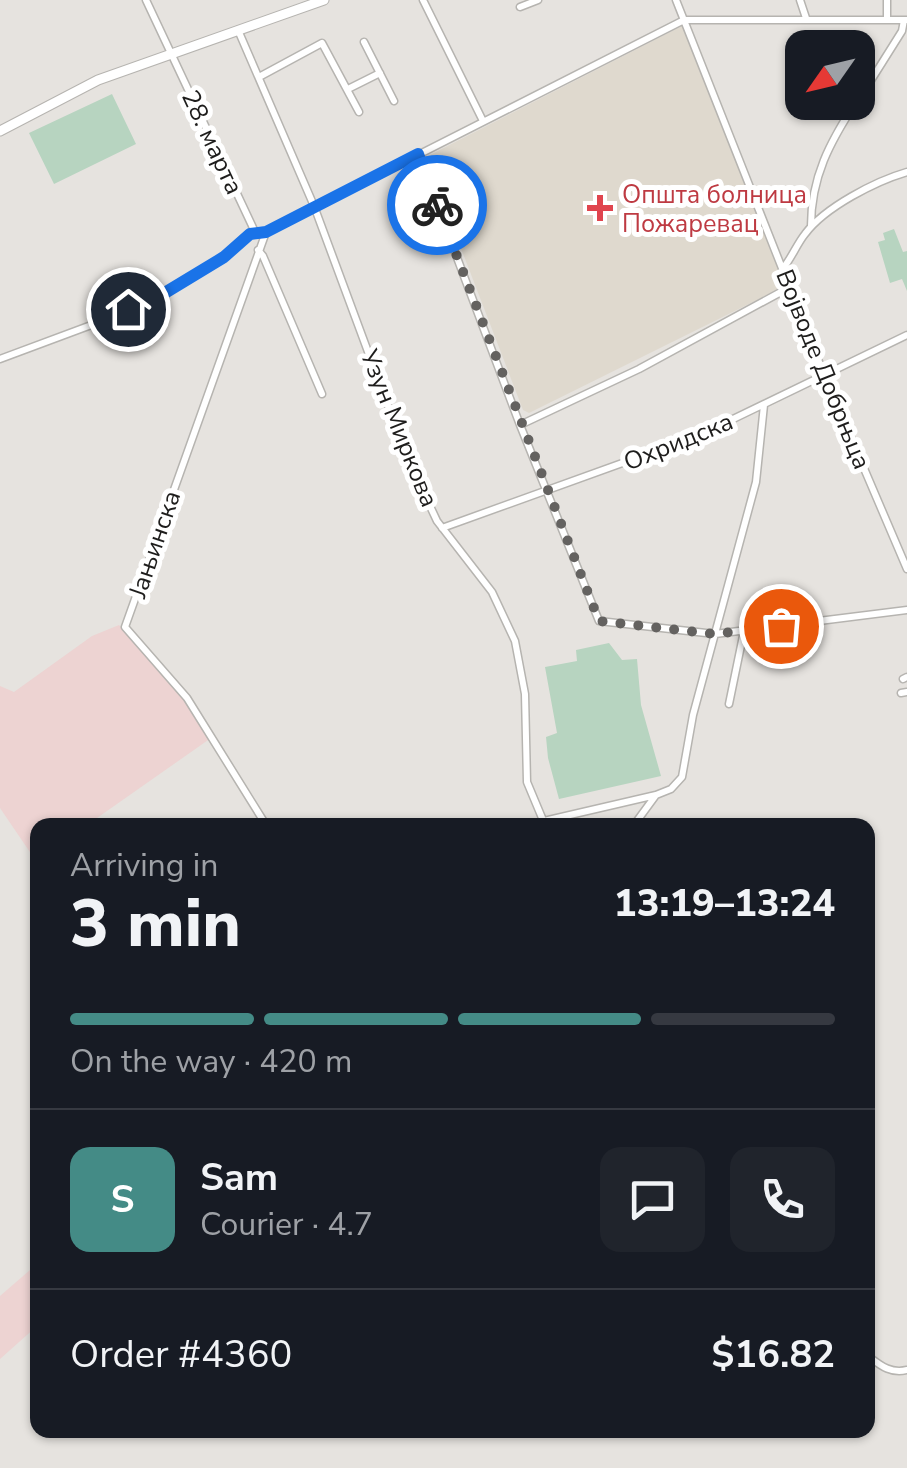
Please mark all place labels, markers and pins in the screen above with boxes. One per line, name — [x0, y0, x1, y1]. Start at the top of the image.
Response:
place label: Општа болница Пожаревац — [622, 178, 807, 241]
marker: Општа болница Пожаревац — [587, 195, 613, 221]
pin — [86, 267, 171, 352]
pin — [739, 584, 824, 669]

